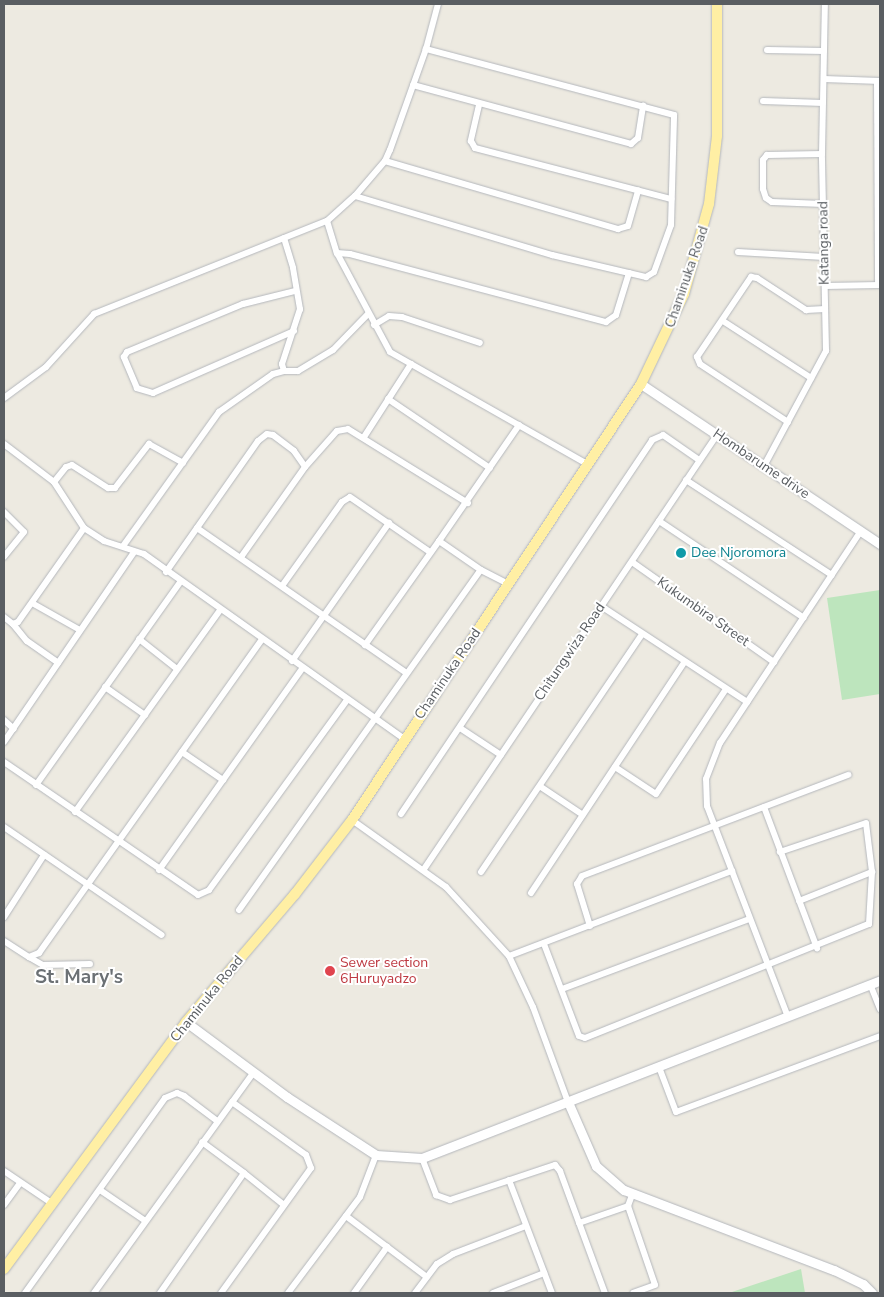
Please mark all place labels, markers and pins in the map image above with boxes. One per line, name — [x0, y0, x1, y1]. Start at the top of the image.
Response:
place label: Dee Njoromora — [691, 545, 786, 561]
marker: Dee Njoromora — [675, 547, 687, 559]
place label: Sewer section 6Huruyadzo — [340, 955, 428, 988]
marker: Sewer section 6Huruyadzo — [324, 965, 336, 977]

